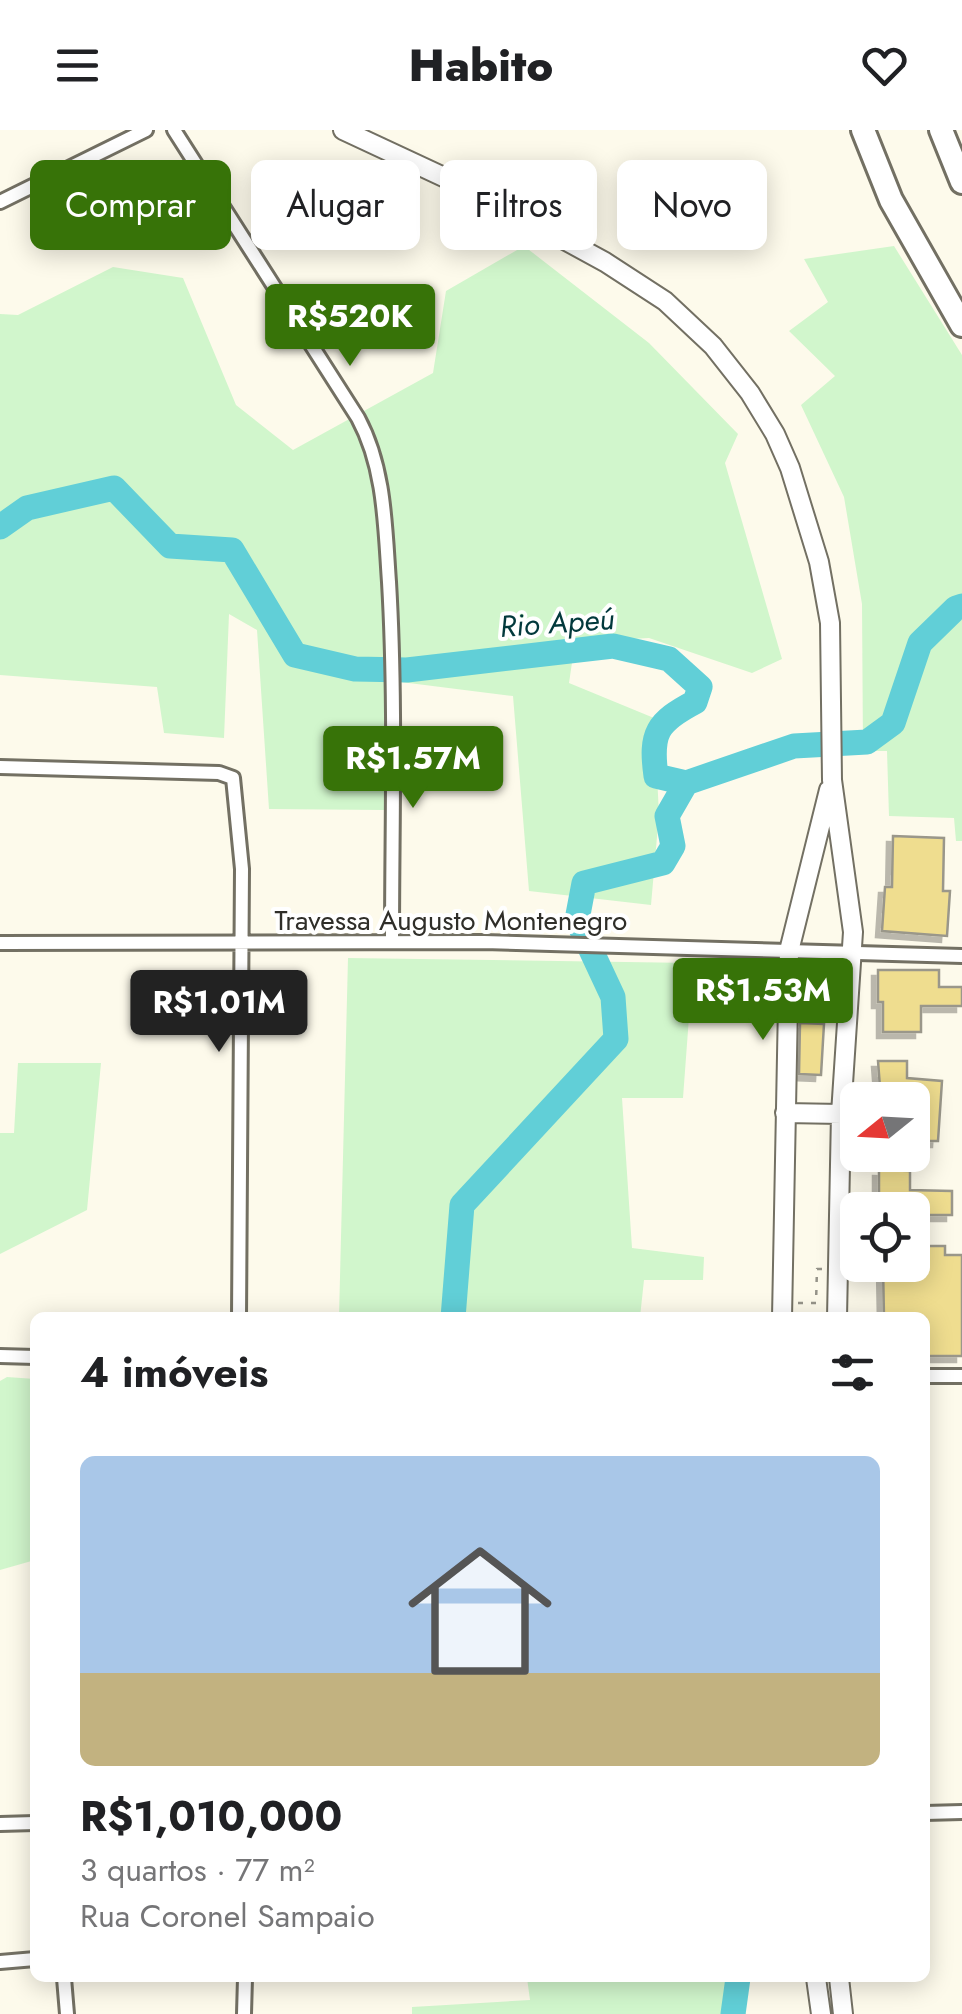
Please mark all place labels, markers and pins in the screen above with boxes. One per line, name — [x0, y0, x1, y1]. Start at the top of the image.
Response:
pin: R$520K — [269, 284, 431, 369]
pin: R$1.57M — [321, 726, 505, 811]
pin: R$1.53M — [671, 958, 855, 1043]
pin: R$1.01M — [127, 970, 311, 1055]

